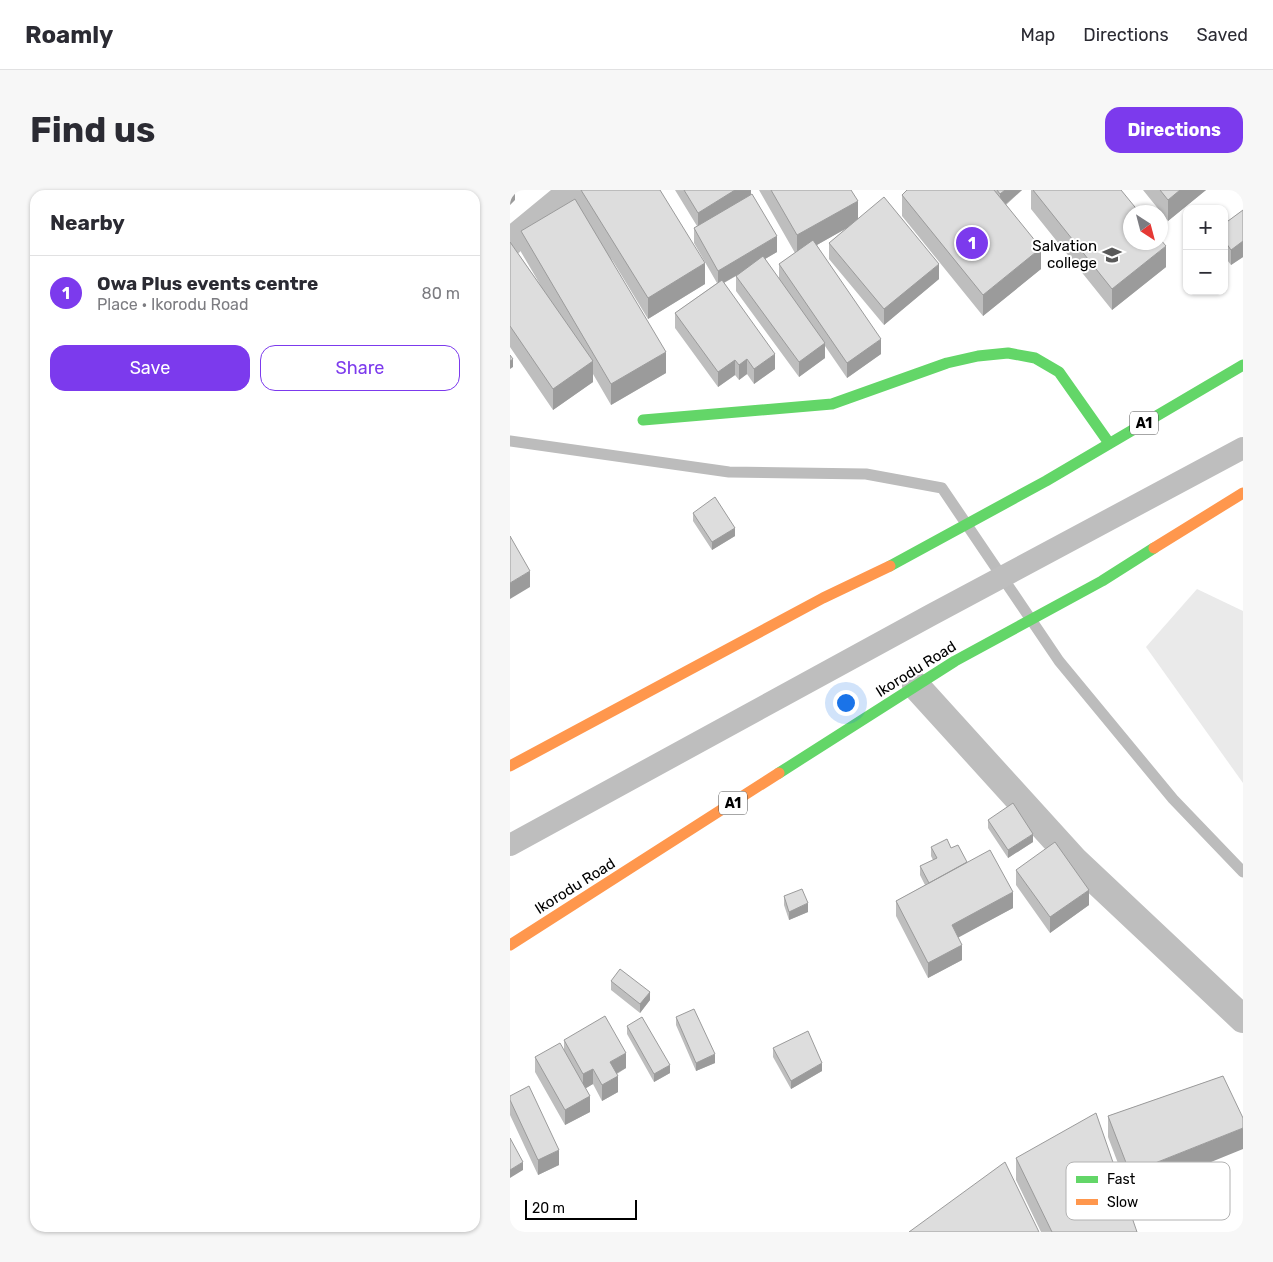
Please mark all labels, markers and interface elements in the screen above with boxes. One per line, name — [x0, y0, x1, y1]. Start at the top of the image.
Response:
text: Roamly — [25, 21, 113, 49]
text: Map — [1020, 24, 1055, 46]
text: Directions — [1083, 24, 1169, 46]
text: Saved — [1197, 24, 1248, 46]
button: Directions — [1105, 107, 1243, 153]
text: Find us — [30, 109, 155, 151]
north arrow — [1123, 205, 1168, 250]
map controls — [1183, 205, 1228, 295]
button: + — [1183, 205, 1228, 250]
text: Nearby — [50, 210, 125, 235]
pin: 1 — [956, 224, 988, 262]
place label: Salvation college — [1032, 237, 1097, 272]
school or university icon: Salvation college — [1101, 244, 1123, 266]
button: − — [1183, 250, 1228, 295]
text: Owa Plus events centre — [97, 272, 318, 295]
text: 1 — [62, 284, 70, 303]
text: 80 m — [422, 284, 460, 303]
text: Place · Ikorodu Road — [97, 295, 248, 314]
button: Save — [50, 345, 250, 391]
button: Share — [260, 345, 460, 391]
road number: A1 — [1130, 412, 1158, 434]
street label: Ikorodu Road — [872, 637, 960, 701]
your location — [833, 690, 859, 716]
road number: A1 — [719, 792, 747, 814]
street label: Ikorodu Road — [531, 854, 619, 918]
legend — [1066, 1162, 1230, 1220]
text: Fast — [1107, 1171, 1136, 1188]
text: Slow — [1107, 1194, 1138, 1211]
scale bar — [525, 1197, 638, 1220]
text: 20 m — [532, 1200, 565, 1217]

